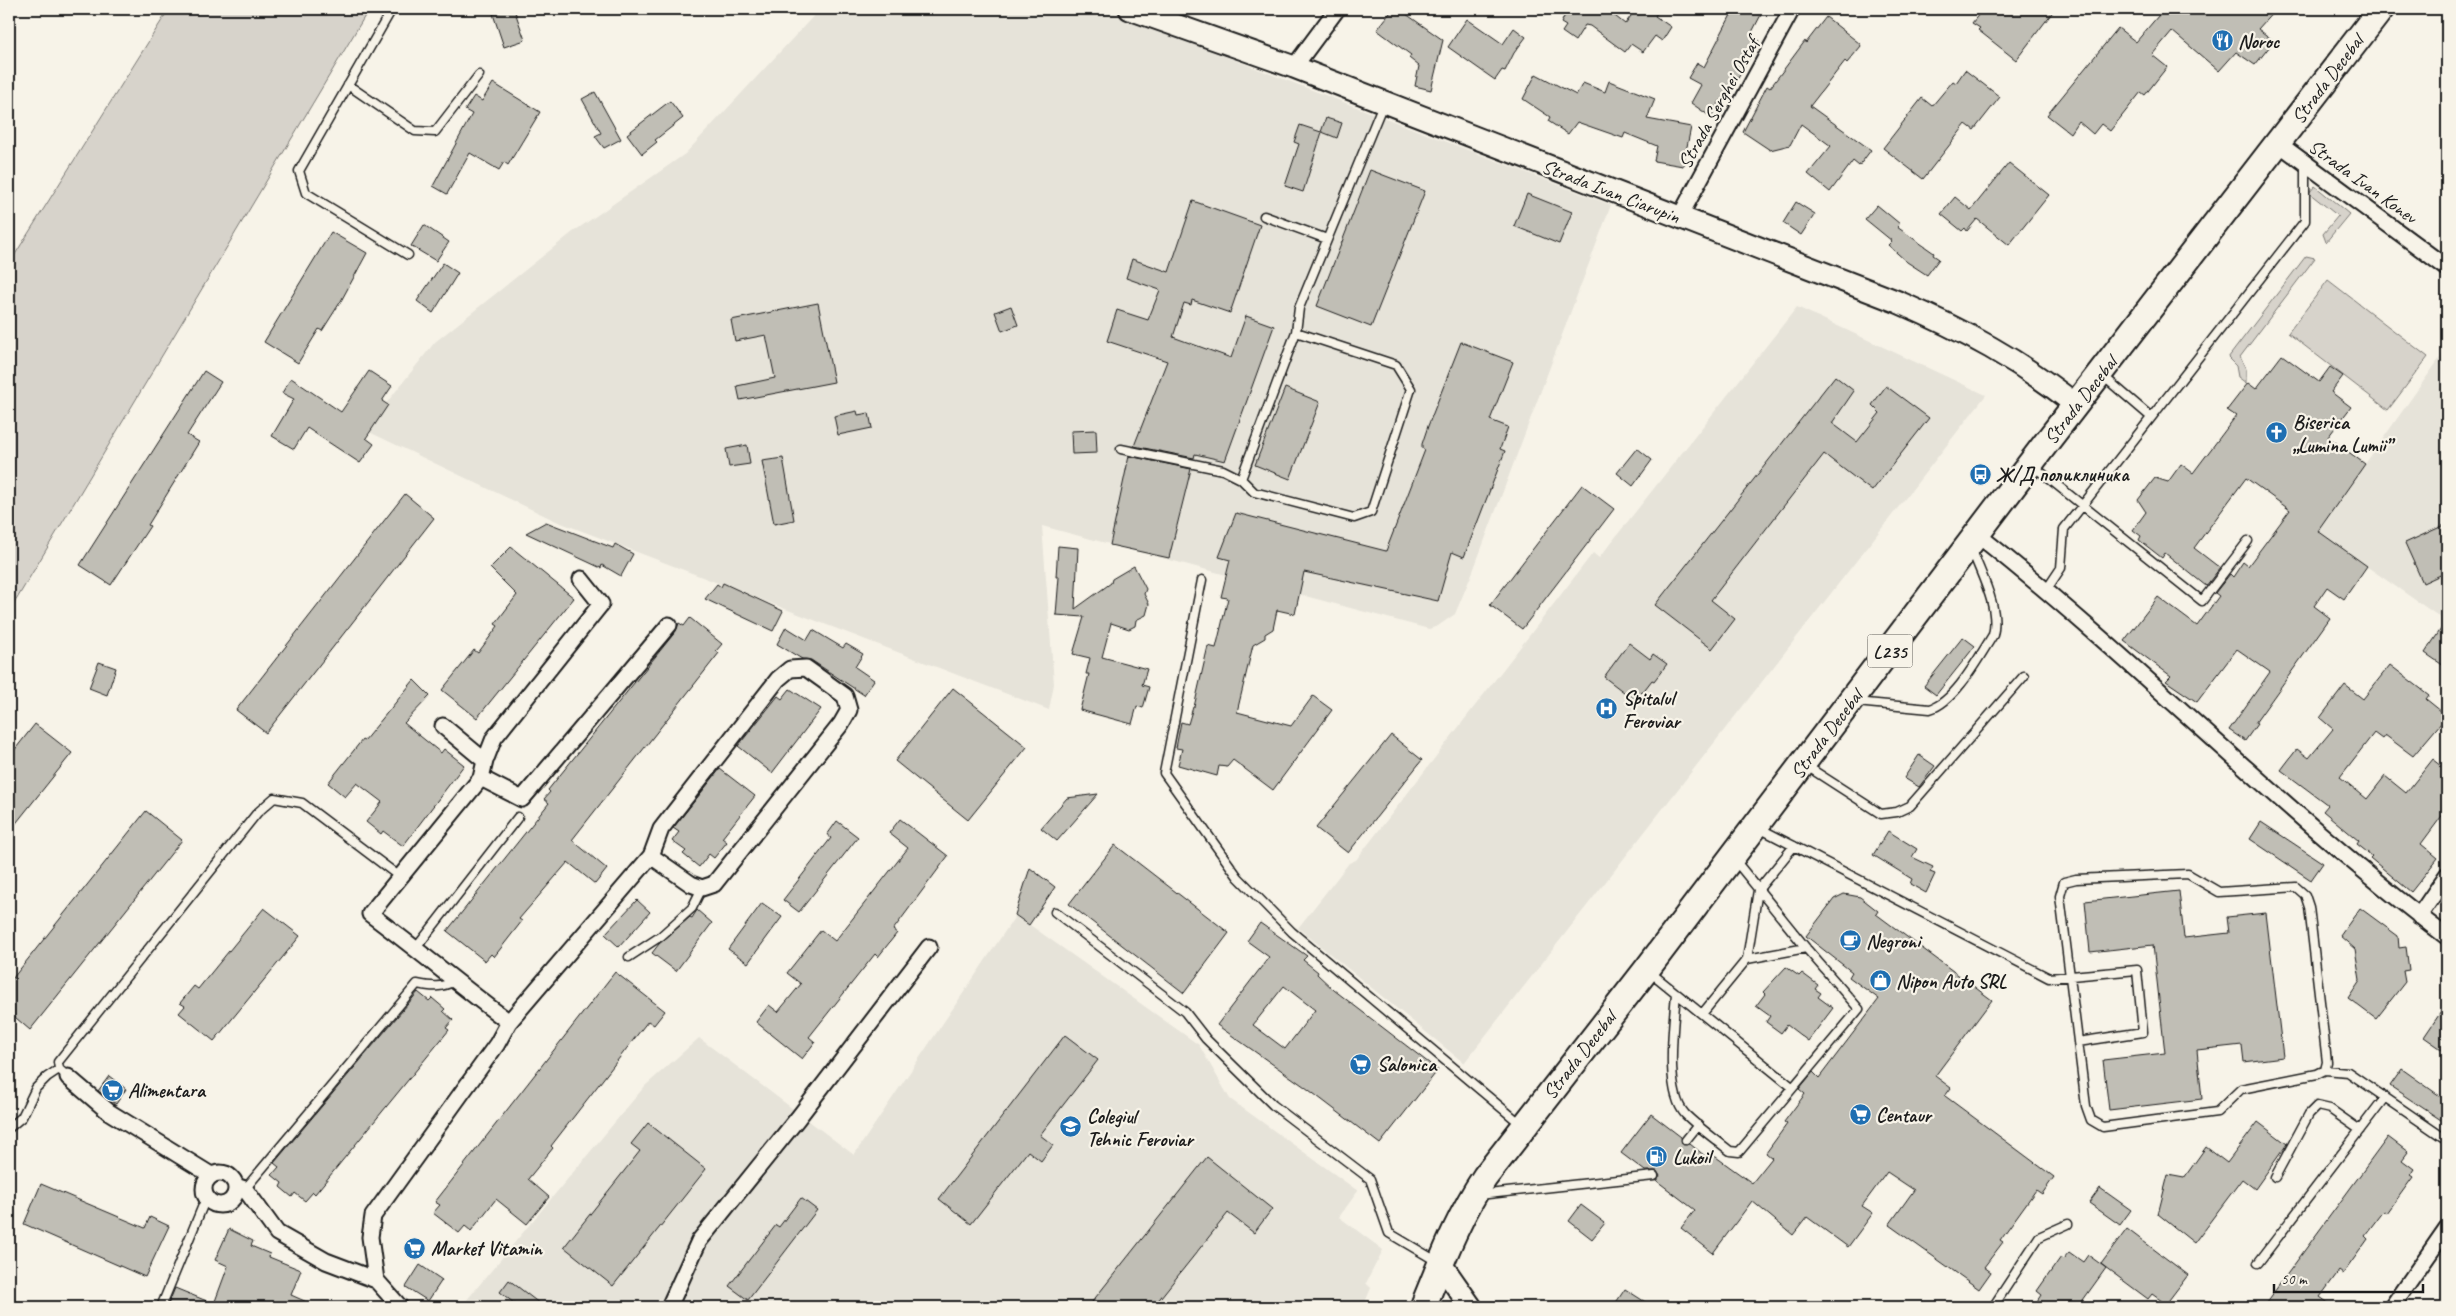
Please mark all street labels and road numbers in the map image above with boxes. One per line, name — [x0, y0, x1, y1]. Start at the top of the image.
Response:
street label: Strada Decebal — [2286, 27, 2371, 129]
street label: Strada Serghei Ostaf — [1672, 29, 1767, 173]
street label: Strada Ivan Konev — [2304, 134, 2424, 230]
street label: Strada Ivan Ciarupin — [1538, 154, 1684, 230]
street label: Strada Decebal — [2038, 348, 2125, 449]
road number: L235 — [1868, 634, 1912, 668]
street label: Strada Decebal — [1785, 682, 1870, 784]
street label: Strada Decebal — [1537, 1003, 1624, 1104]

